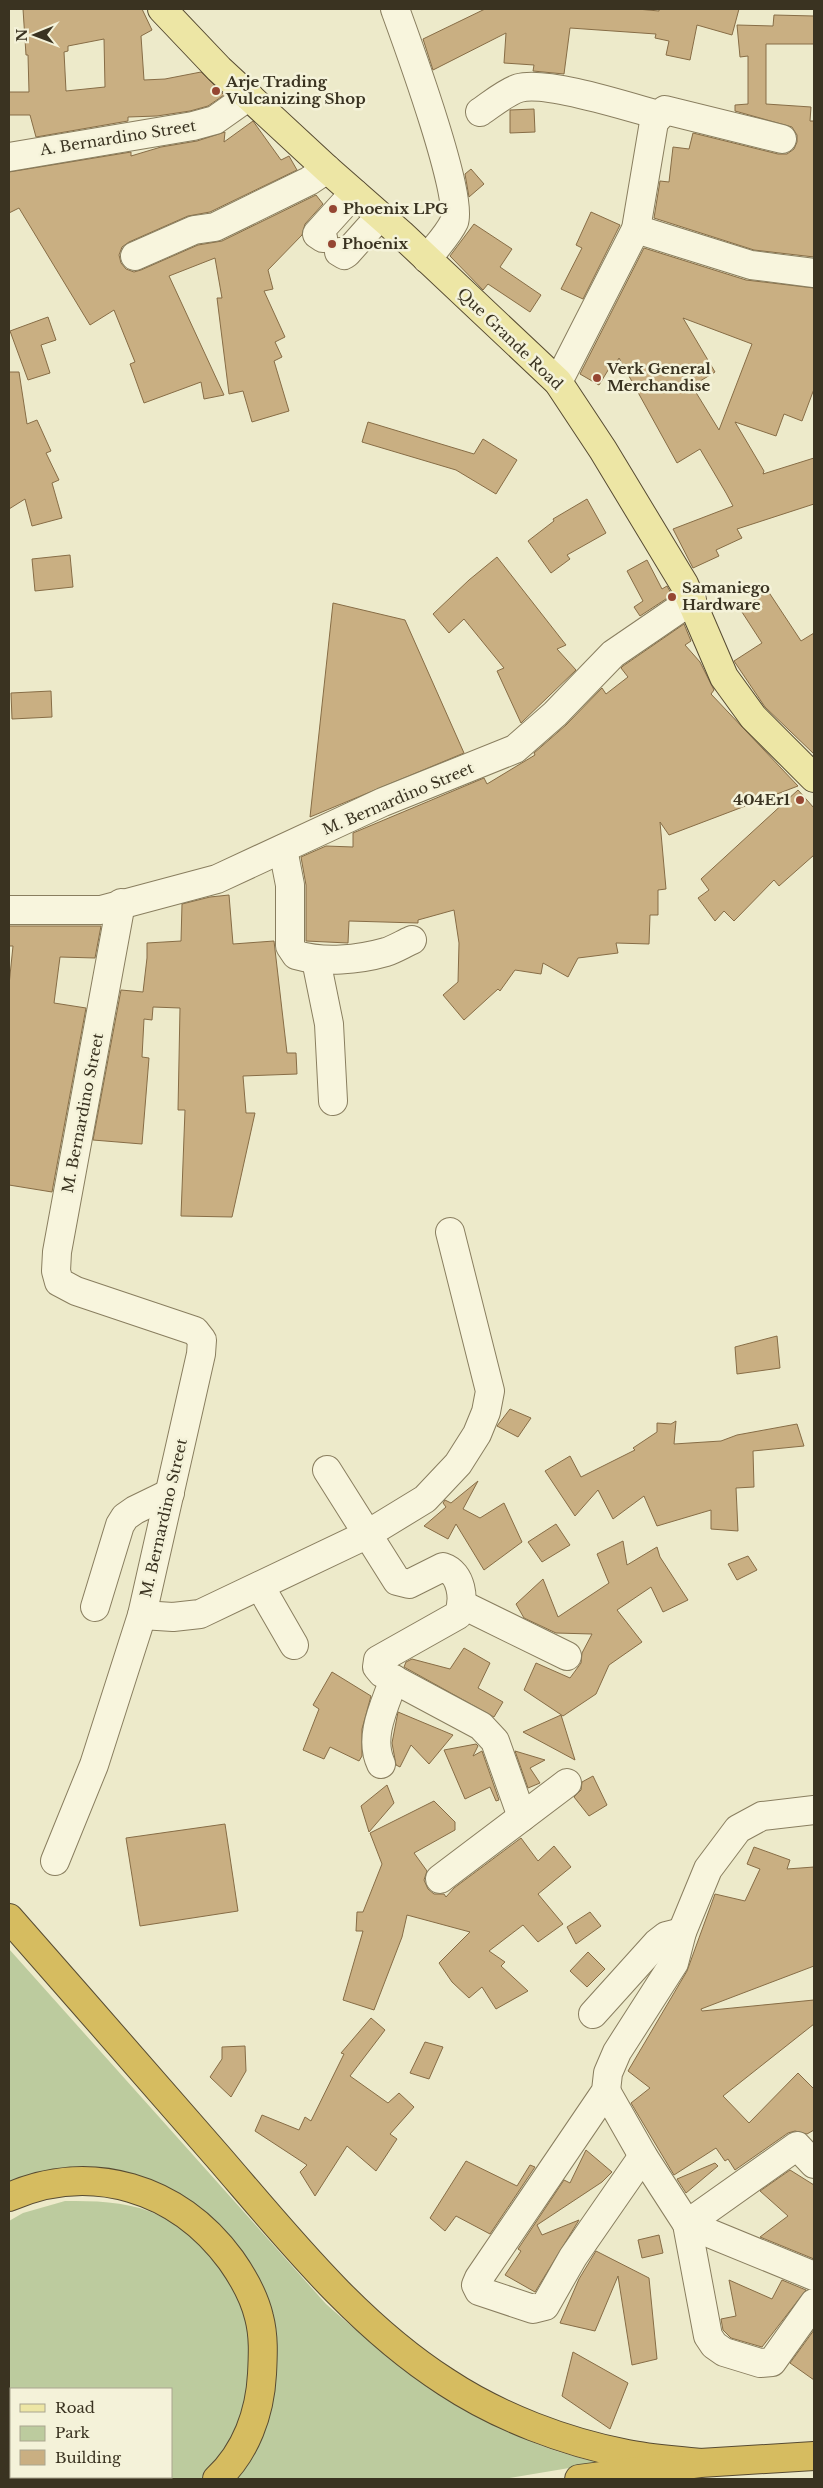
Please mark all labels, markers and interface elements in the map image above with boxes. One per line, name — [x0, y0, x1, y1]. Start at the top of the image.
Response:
north arrow — [10, 10, 60, 60]
text: N — [13, 28, 31, 42]
place label: Arje Trading Vulcanizing Shop — [225, 72, 366, 108]
marker: Arje Trading Vulcanizing Shop — [210, 85, 222, 97]
street label: A. Bernardino Street — [38, 116, 198, 159]
place label: Phoenix LPG — [343, 199, 448, 218]
marker: Phoenix LPG — [327, 203, 339, 215]
place label: Phoenix — [342, 234, 408, 253]
marker: Phoenix — [326, 238, 338, 250]
street label: Que Grande Road — [454, 284, 567, 394]
place label: Verk General Merchandise — [606, 359, 711, 395]
marker: Verk General Merchandise — [591, 372, 603, 384]
place label: Samaniego Hardware — [682, 578, 770, 614]
marker: Samaniego Hardware — [666, 591, 678, 603]
street label: M. Bernardino Street — [319, 758, 477, 839]
place label: 404Er1 — [733, 790, 790, 809]
marker: 404Er1 — [794, 794, 806, 806]
street label: M. Bernardino Street — [58, 1031, 107, 1194]
street label: M. Bernardino Street — [136, 1436, 191, 1599]
legend — [10, 2388, 172, 2478]
text: Road — [55, 2398, 95, 2417]
text: Park — [55, 2423, 91, 2442]
text: Building — [55, 2448, 122, 2467]

